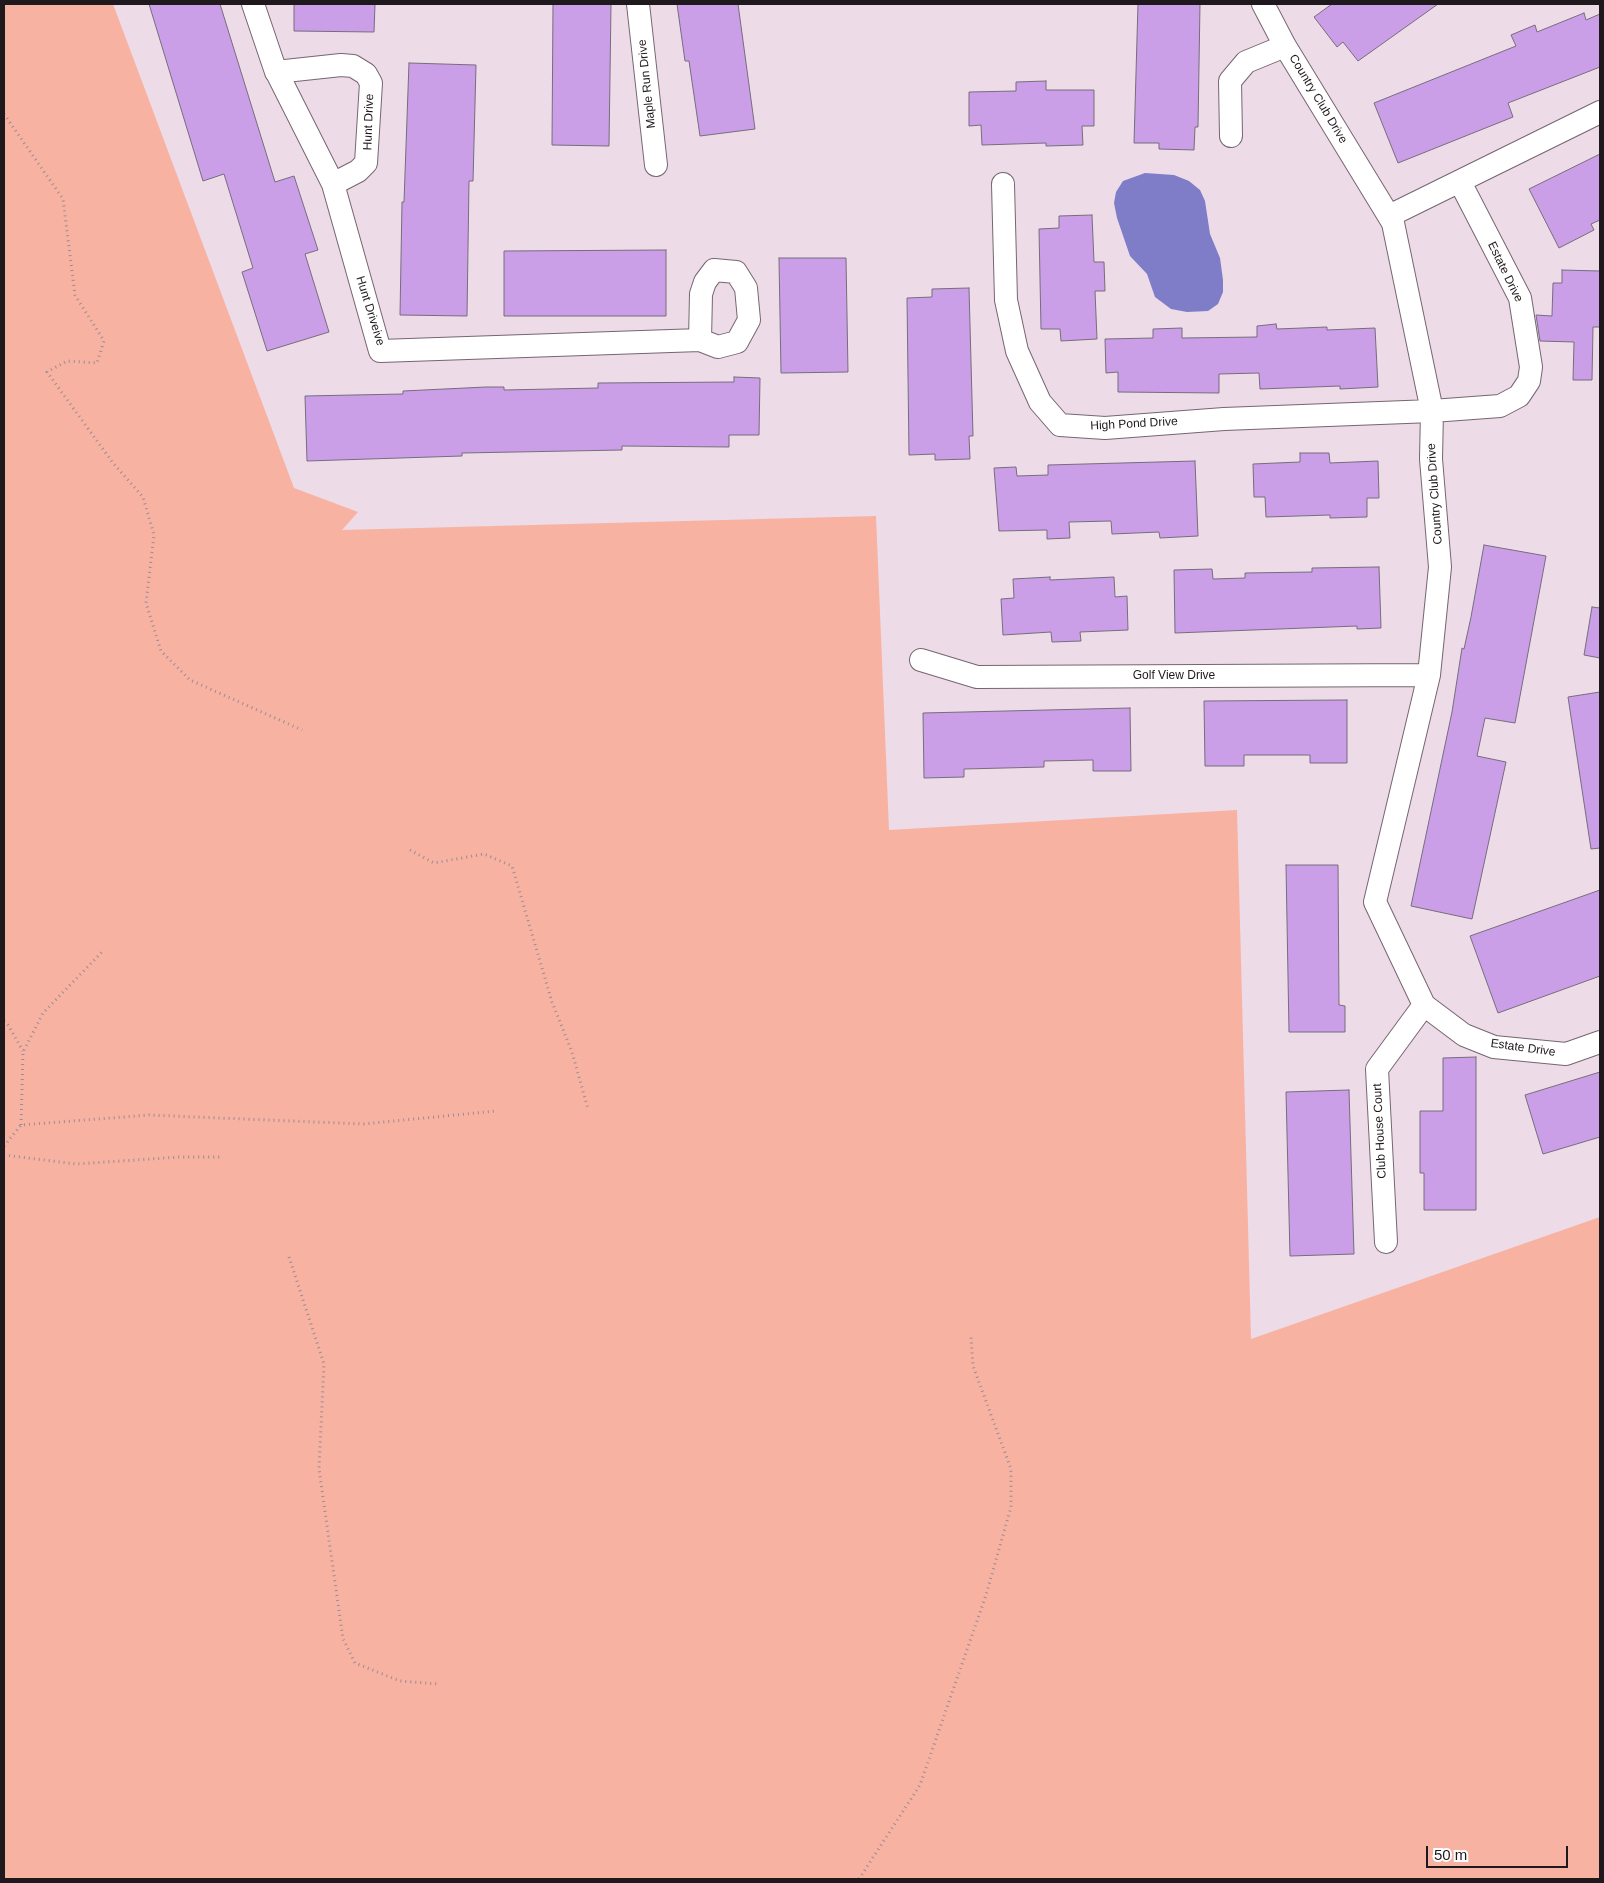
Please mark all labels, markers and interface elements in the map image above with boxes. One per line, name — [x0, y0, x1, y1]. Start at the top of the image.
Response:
street label: Maple Run Drive — [635, 39, 659, 129]
street label: Country Club Drive — [1286, 52, 1350, 146]
street label: Hunt Drive — [361, 93, 377, 151]
street label: Estate Drive — [1484, 239, 1526, 305]
street label: Hunt Driveive — [353, 274, 387, 348]
street label: High Pond Drive — [1090, 415, 1178, 433]
street label: Country Club Drive — [1424, 443, 1446, 545]
street label: Golf View Drive — [1133, 669, 1215, 683]
street label: Estate Drive — [1490, 1036, 1556, 1060]
street label: Club House Court — [1370, 1083, 1390, 1179]
scale bar — [1429, 1836, 1572, 1868]
text: 50 m — [1434, 1846, 1467, 1863]

